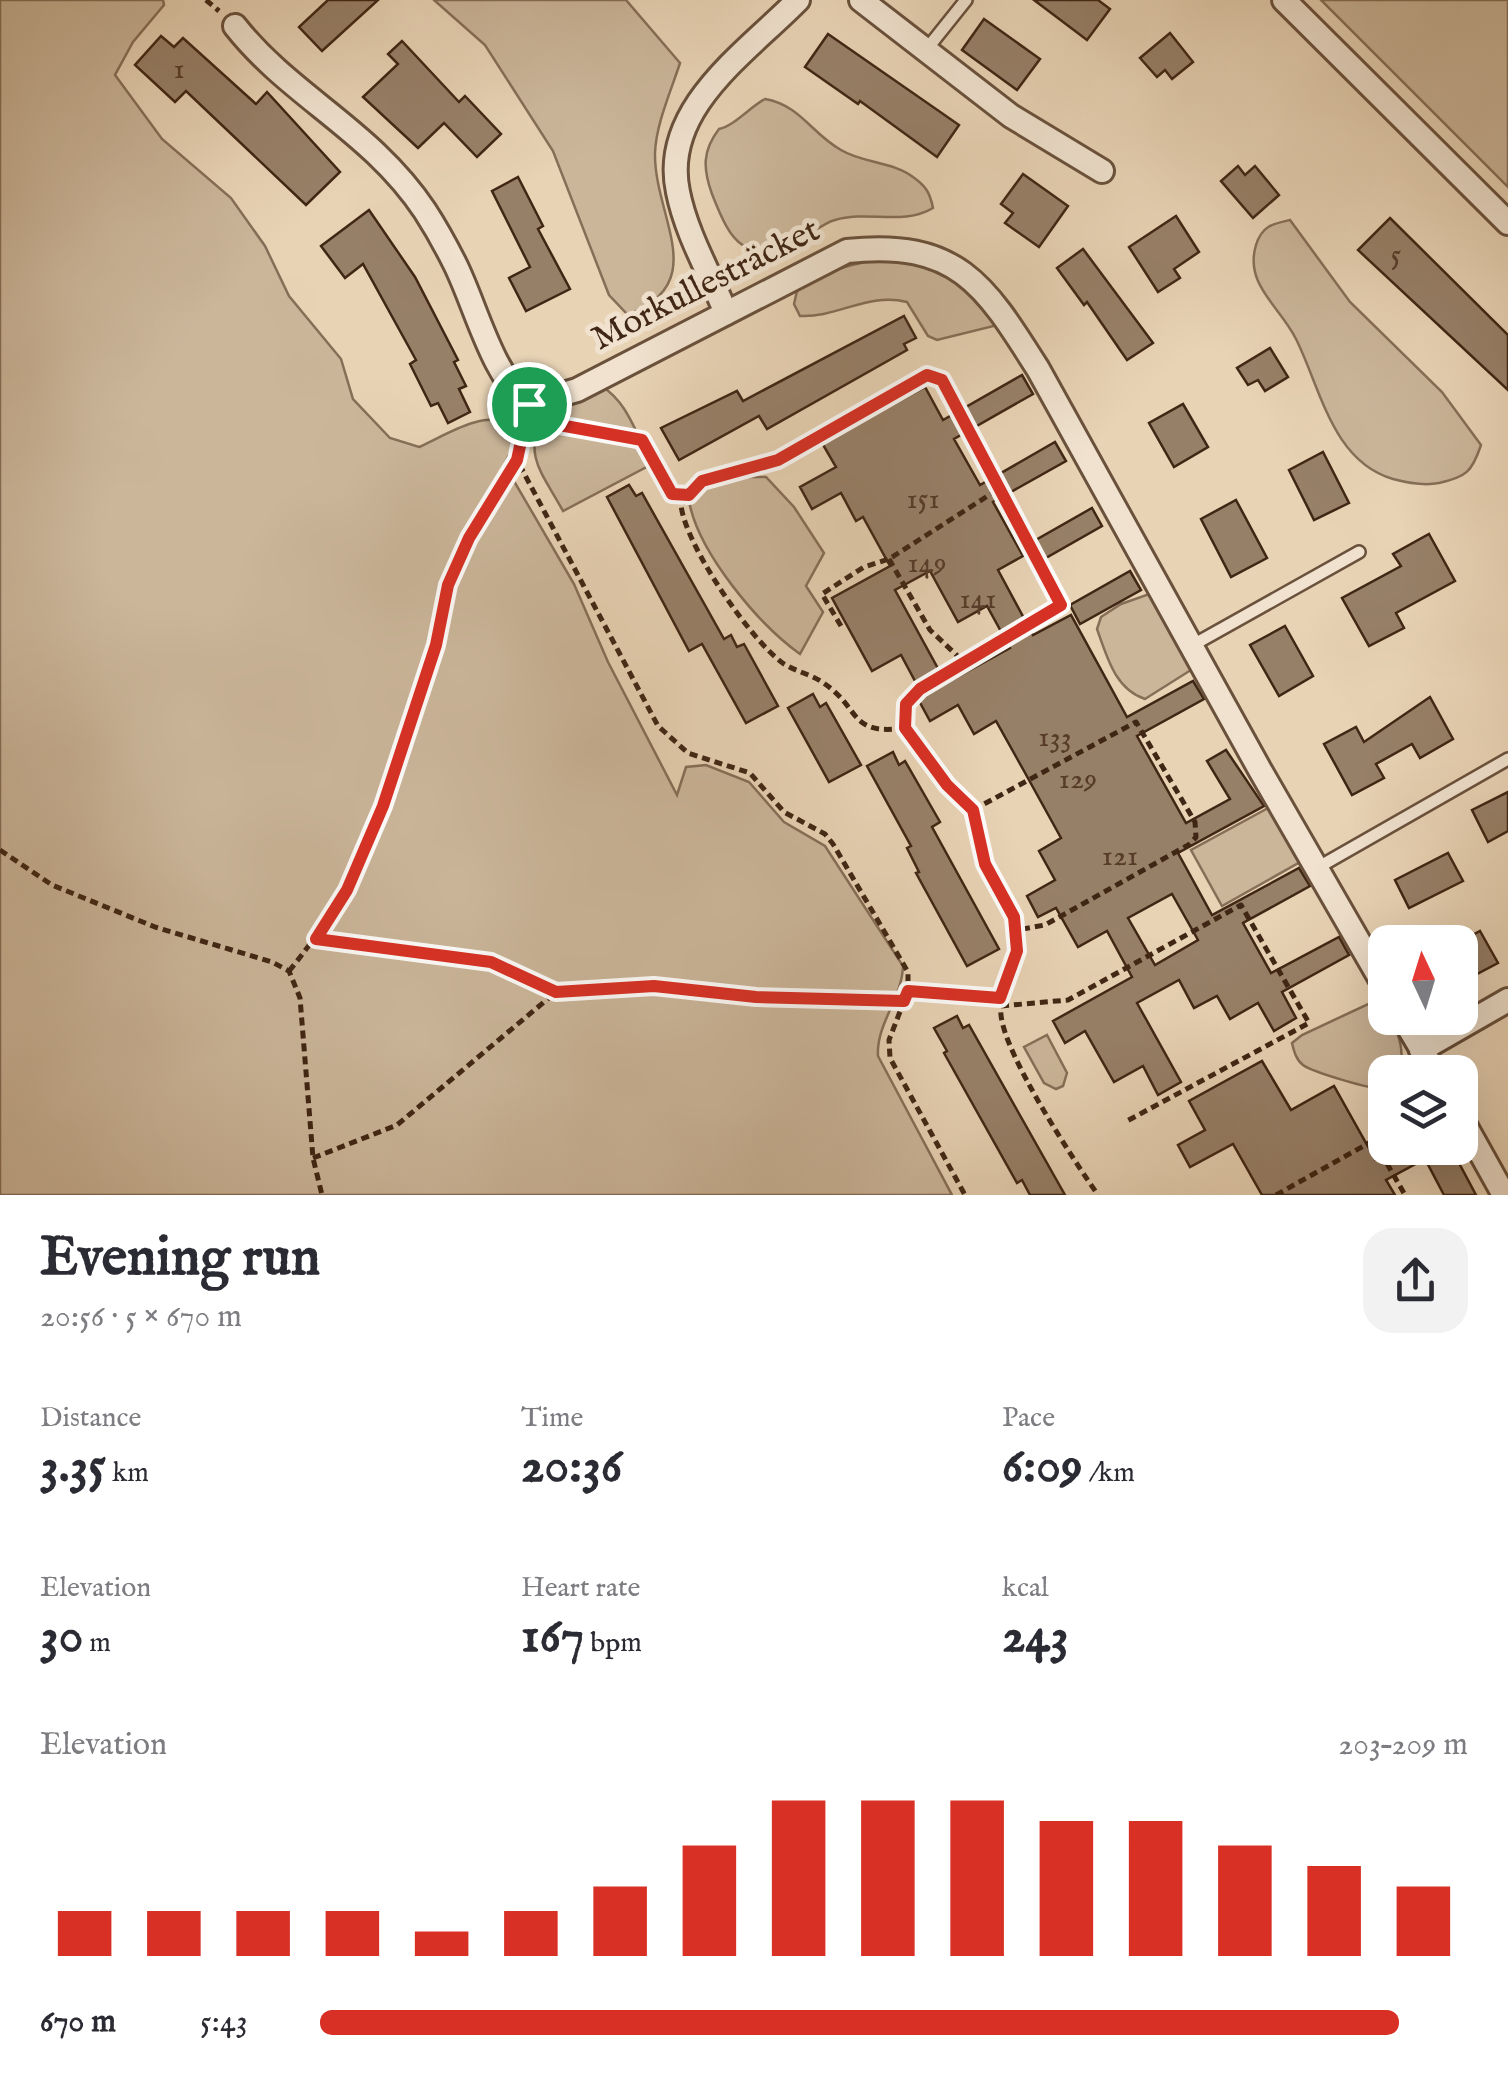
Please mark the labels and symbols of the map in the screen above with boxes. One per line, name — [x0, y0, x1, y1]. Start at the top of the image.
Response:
house number: 1 — [173, 51, 185, 89]
street label: Morkullesträcket — [584, 208, 828, 362]
house number: 5 — [1391, 237, 1402, 275]
pin — [487, 362, 572, 447]
house number: 151 — [906, 481, 940, 519]
house number: 149 — [908, 545, 946, 583]
house number: 141 — [959, 581, 997, 619]
house number: 133 — [1038, 719, 1072, 757]
house number: 129 — [1059, 761, 1097, 799]
house number: 121 — [1102, 838, 1138, 876]
north arrow — [1368, 925, 1478, 1035]

